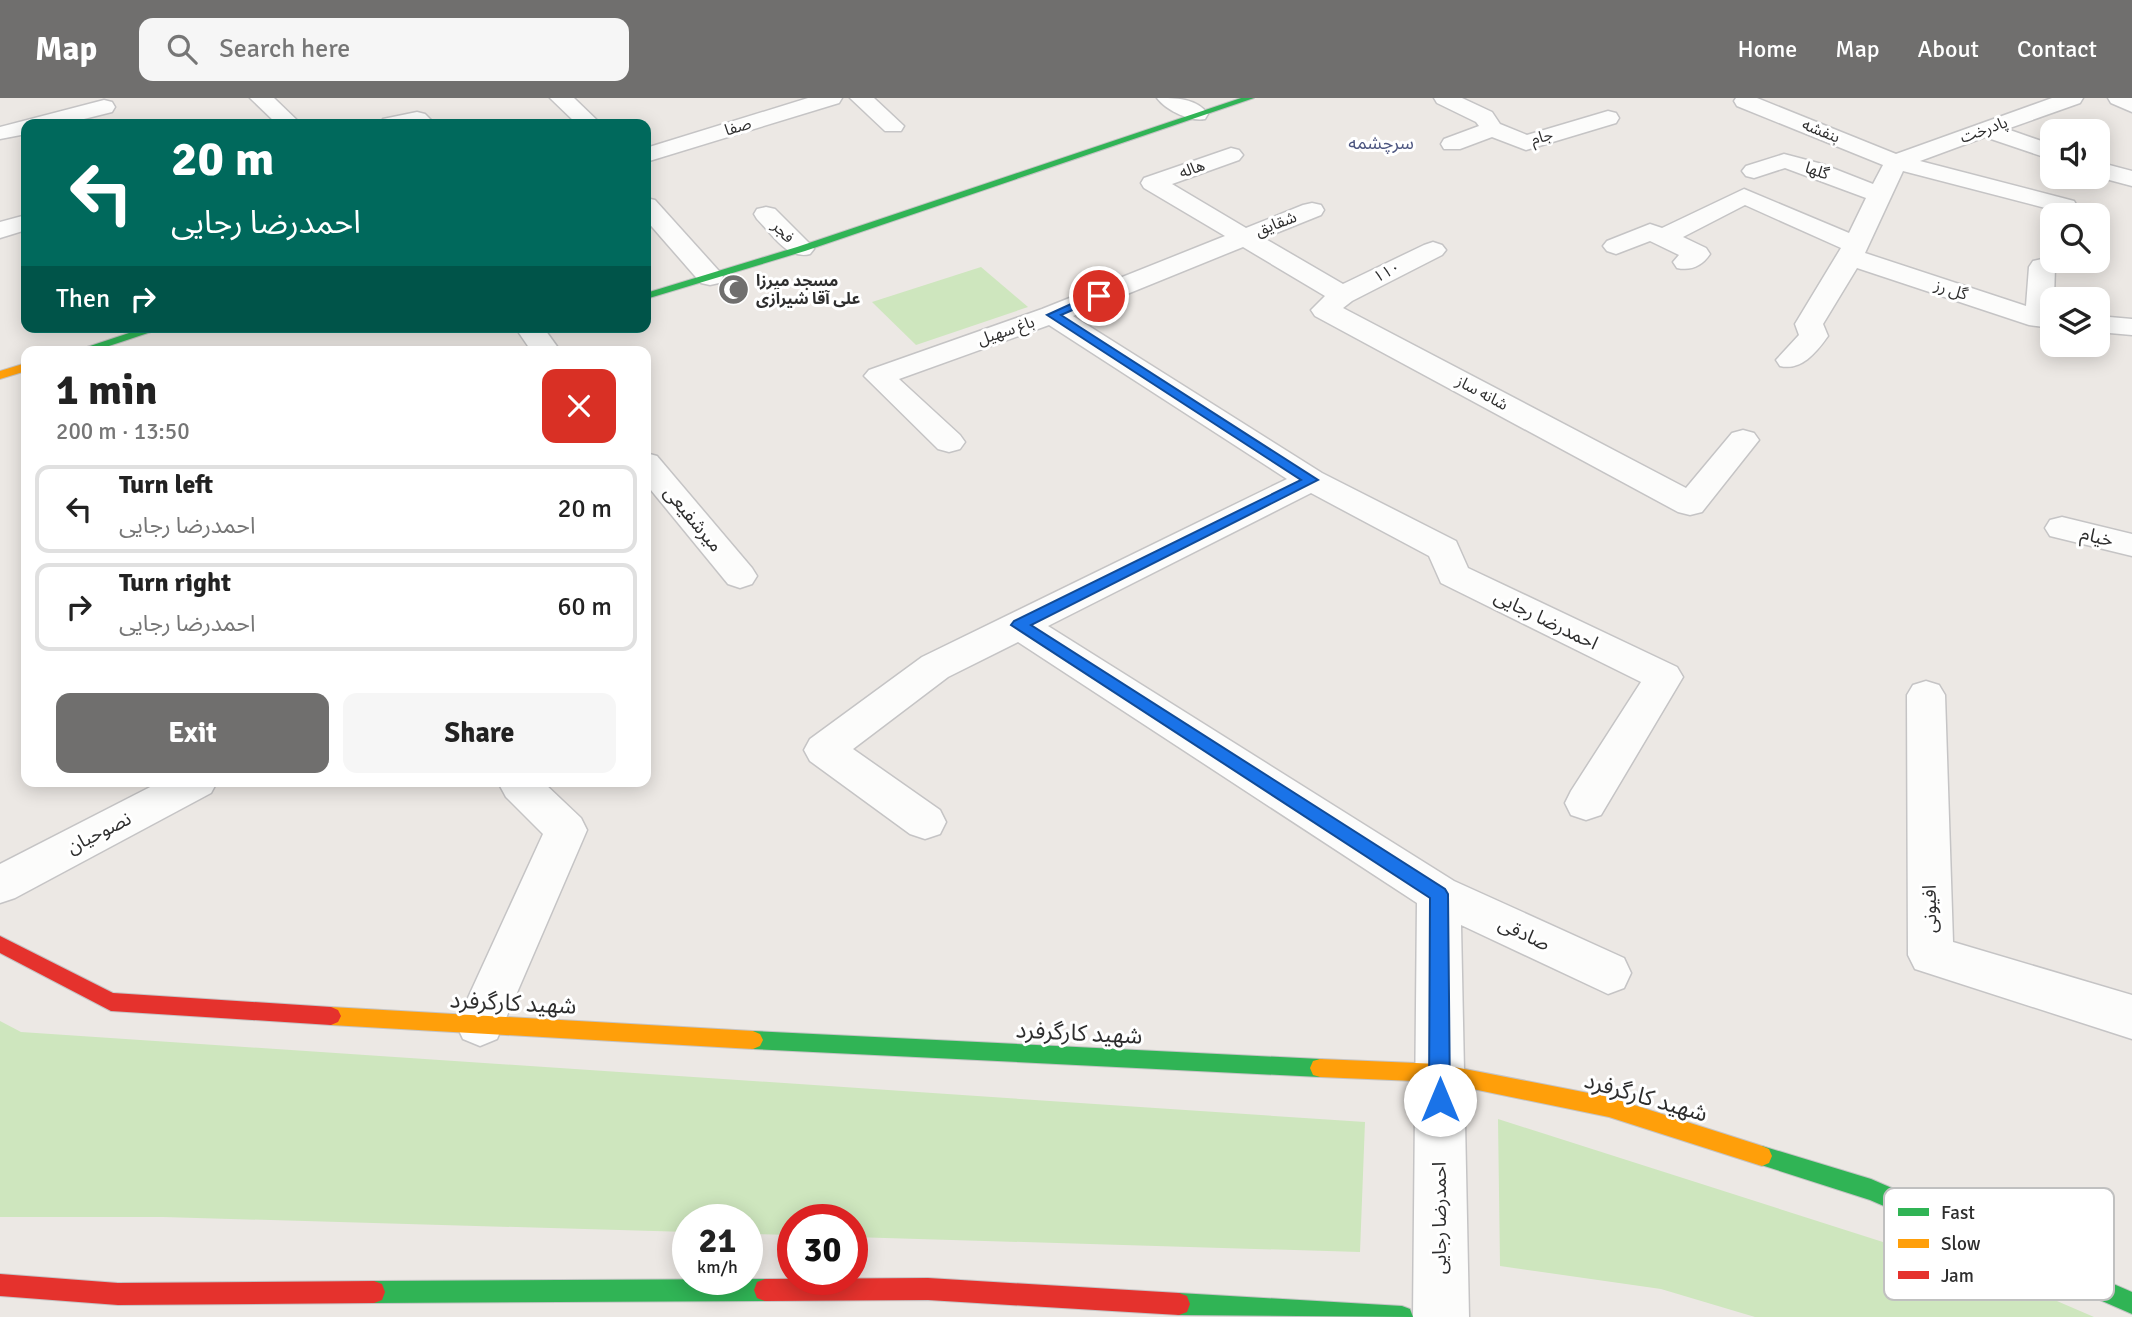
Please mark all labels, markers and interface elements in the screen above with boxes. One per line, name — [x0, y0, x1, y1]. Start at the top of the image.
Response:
search box — [139, 18, 629, 81]
text: Map — [35, 29, 97, 70]
icon: search — [163, 30, 201, 68]
text: Search here — [219, 33, 350, 65]
text: Home — [1737, 34, 1797, 64]
text: Map — [1835, 34, 1880, 64]
text: About — [1918, 34, 1979, 64]
text: Contact — [2017, 34, 2097, 64]
street label: پادرخت — [1957, 112, 2011, 148]
street label: صفا — [722, 113, 754, 141]
street label: بنفشه — [1799, 114, 1843, 148]
map controls — [2040, 119, 2110, 357]
button: sound — [2040, 119, 2110, 189]
street label: جام — [1529, 125, 1556, 151]
text: 20 m — [171, 129, 274, 189]
district label: سرچشمه — [1348, 132, 1414, 154]
icon: left — [56, 147, 147, 238]
street label: هاله — [1176, 155, 1208, 183]
street label: گلها — [1802, 158, 1832, 185]
text: احمدرضا رجایی — [171, 203, 361, 242]
button: search — [2040, 203, 2110, 273]
street label: شقایق — [1252, 207, 1300, 241]
street label: فجر — [767, 216, 798, 247]
street label: ۱۱۰ — [1370, 257, 1404, 287]
pin — [1069, 266, 1129, 326]
place label: مسجد میرزا علی آقا شیرازی — [756, 271, 860, 309]
mosque icon: مسجد میرزا علی آقا شیرازی — [716, 273, 750, 307]
street label: گل رز — [1931, 275, 1970, 305]
icon: arrive — [1080, 277, 1118, 315]
icon: right — [124, 280, 162, 318]
text: Then — [56, 283, 110, 315]
button: layers — [2040, 287, 2110, 357]
street label: باغ سهیل — [975, 312, 1038, 352]
text: 1 min — [56, 365, 157, 416]
button: close — [542, 369, 616, 443]
street label: شانه ساز — [1452, 371, 1511, 415]
text: 200 m · 13:50 — [56, 417, 190, 446]
text: Turn left — [119, 469, 213, 501]
street label: میرشفیعی — [658, 481, 728, 557]
icon: left — [60, 490, 98, 528]
text: 20 m — [557, 493, 612, 525]
text: احمدرضا رجایی — [119, 511, 255, 540]
street label: خیام — [2078, 521, 2116, 555]
text: Turn right — [119, 567, 231, 599]
street label: احمدرضا رجایی — [1490, 585, 1602, 655]
icon: right — [60, 588, 98, 626]
text: 60 m — [557, 591, 612, 623]
text: احمدرضا رجایی — [119, 609, 255, 638]
button: Exit — [56, 693, 329, 773]
button: Share — [343, 693, 616, 773]
street label: نصوحیان — [63, 807, 135, 859]
street label: افیونی — [1918, 885, 1942, 933]
street label: صادقی — [1494, 912, 1554, 956]
street label: شهید کارگرفرد — [449, 985, 577, 1021]
street label: شهید کارگرفرد — [1015, 1015, 1143, 1051]
position arrow — [1403, 1063, 1477, 1137]
street label: شهید کارگرفرد — [1581, 1066, 1711, 1128]
street label: احمدرضا رجایی — [1428, 1162, 1452, 1274]
legend — [1884, 1188, 2114, 1300]
text: Fast — [1941, 1201, 1975, 1225]
speed limit sign: 30 — [777, 1204, 868, 1295]
text: 21 — [699, 1219, 736, 1262]
text: Slow — [1941, 1232, 1981, 1256]
text: km/h — [697, 1256, 738, 1278]
text: Jam — [1941, 1264, 1974, 1288]

